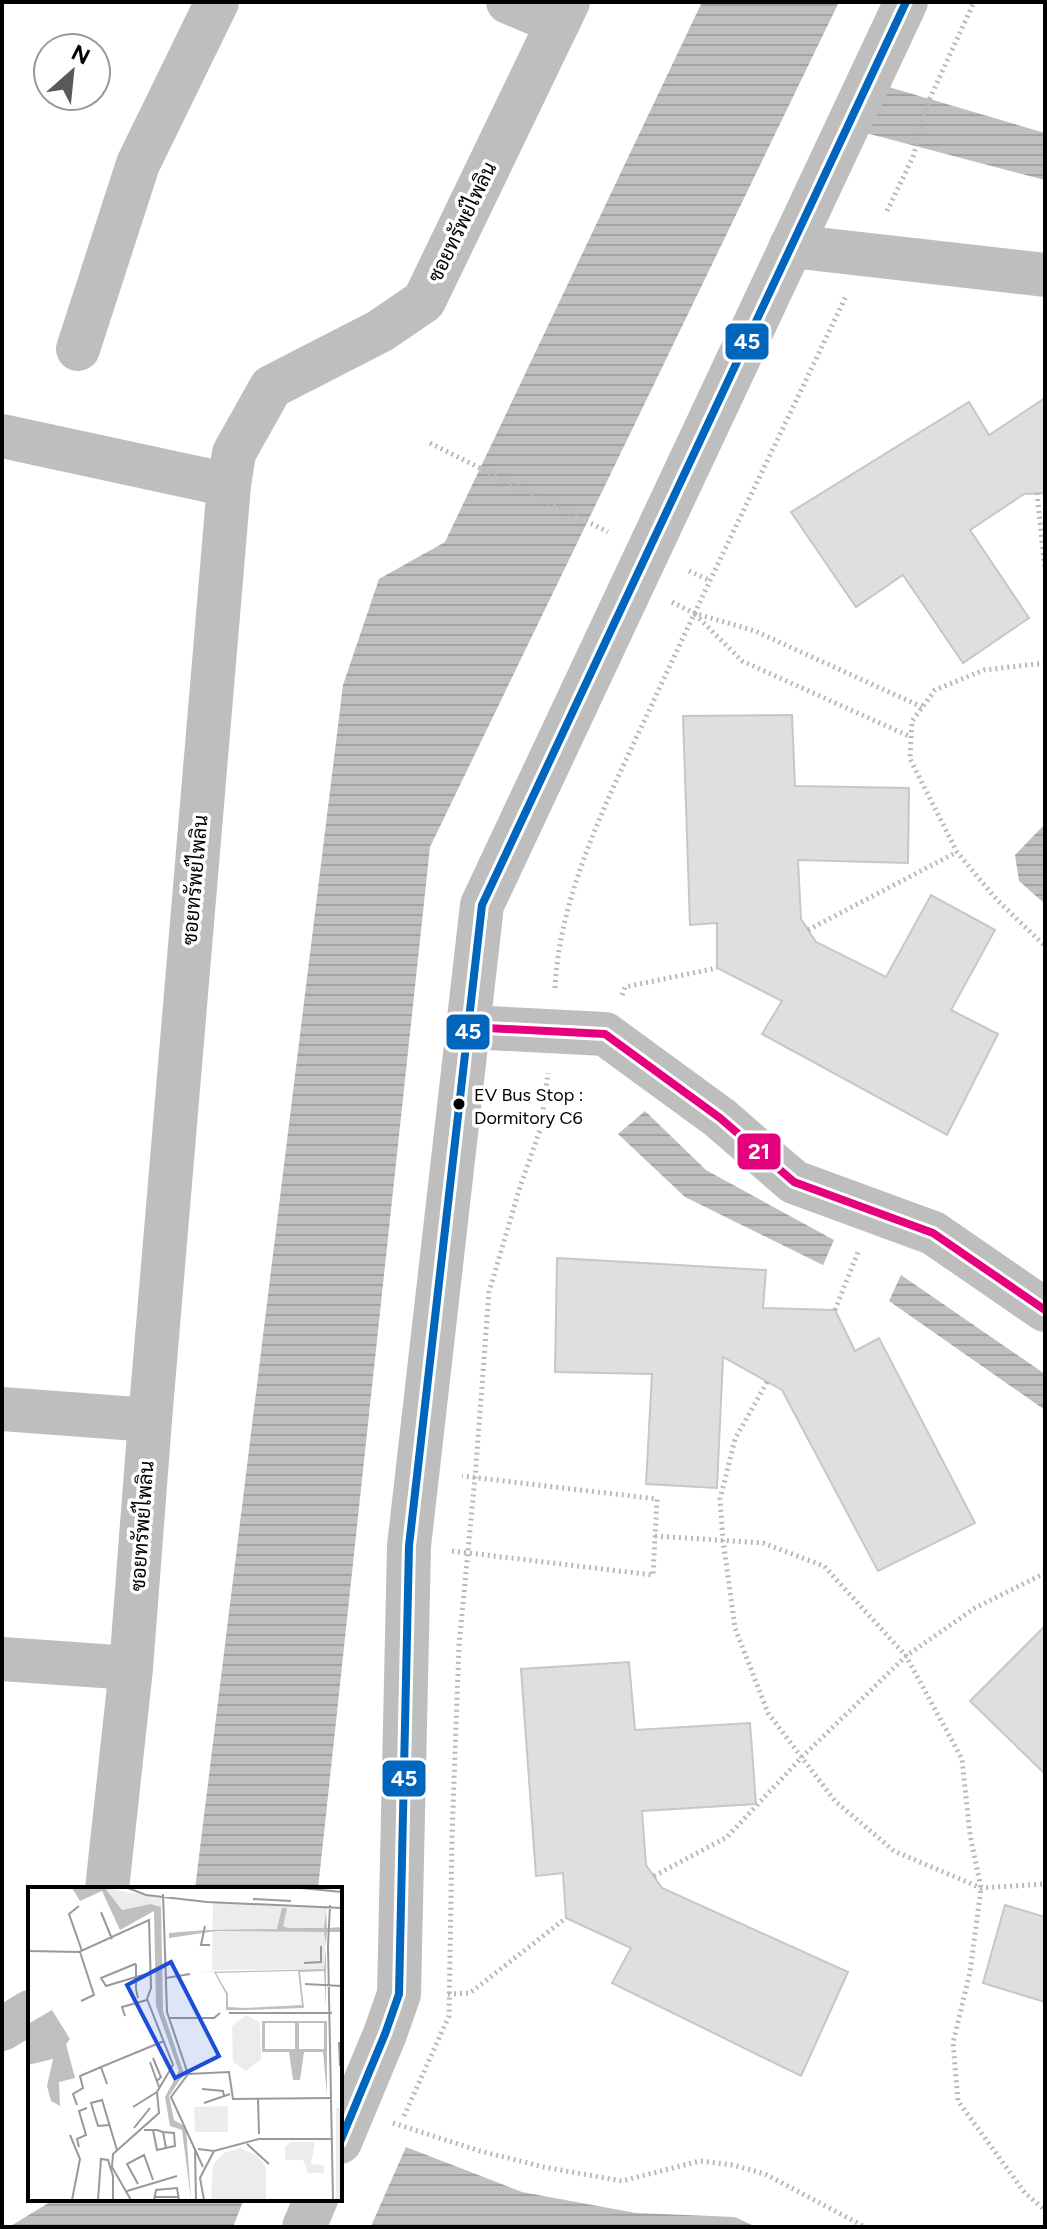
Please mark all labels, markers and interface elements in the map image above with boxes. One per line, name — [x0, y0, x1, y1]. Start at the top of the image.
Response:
north arrow — [32, 32, 112, 112]
text: N — [67, 39, 95, 71]
street label: ซอยทรัพย์ไพลิน — [421, 157, 501, 286]
line badge: 45 — [724, 322, 770, 361]
text: 45 — [734, 328, 760, 355]
street label: ซอยทรัพย์ไพลิน — [175, 814, 213, 946]
line badge: 45 — [445, 1013, 491, 1051]
text: 45 — [455, 1018, 481, 1045]
place label: EV Bus Stop : Dormitory C6 — [474, 1084, 583, 1129]
marker: EV Bus Stop : Dormitory C6 — [451, 1096, 467, 1112]
line badge: 21 — [736, 1132, 782, 1171]
text: 21 — [748, 1138, 770, 1165]
street label: ซอยทรัพย์ไพลิน — [123, 1460, 159, 1592]
line badge: 45 — [381, 1759, 427, 1798]
text: 45 — [391, 1765, 417, 1792]
inset map — [28, 1887, 342, 2201]

